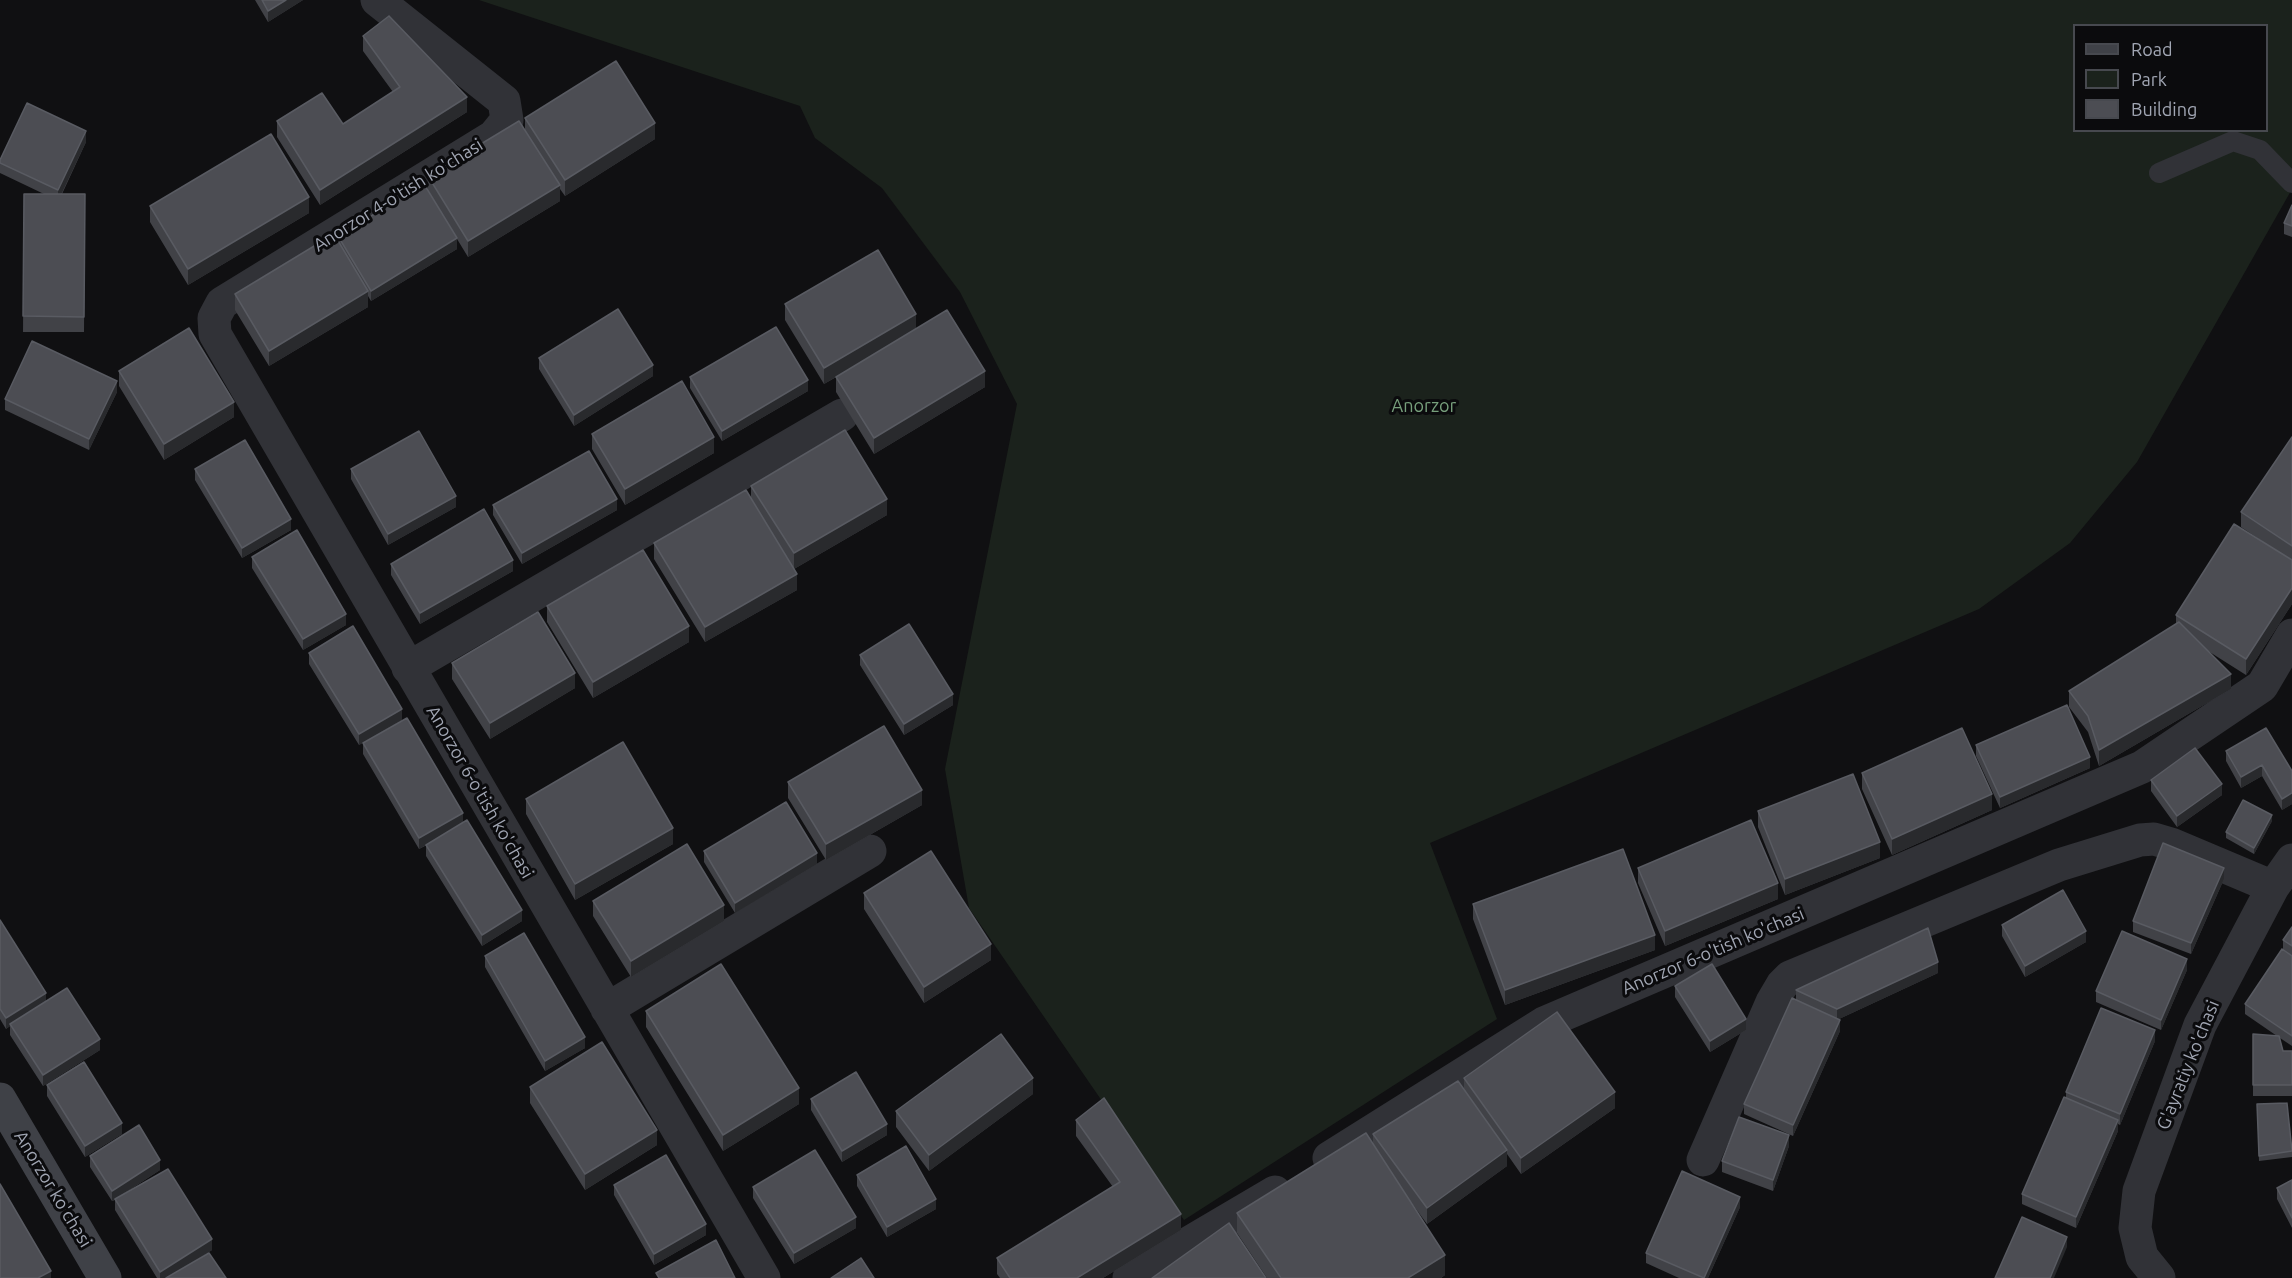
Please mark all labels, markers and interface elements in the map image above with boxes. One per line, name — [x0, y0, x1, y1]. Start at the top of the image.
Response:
legend — [2073, 24, 2268, 132]
text: Road — [2131, 39, 2173, 59]
text: Park — [2131, 69, 2167, 89]
text: Building — [2131, 99, 2197, 119]
street label: Anorzor 4-o'tish ko'chasi — [309, 134, 487, 256]
park label: Anorzor — [1392, 395, 1456, 417]
street label: Anorzor 6-o'tish ko'chasi — [422, 702, 538, 882]
street label: Anorzor 6-o'tish ko'chasi — [1619, 903, 1807, 999]
street label: G'ayratiy ko'chasi — [2152, 997, 2224, 1133]
street label: Anorzor ko'chasi — [10, 1127, 96, 1251]

